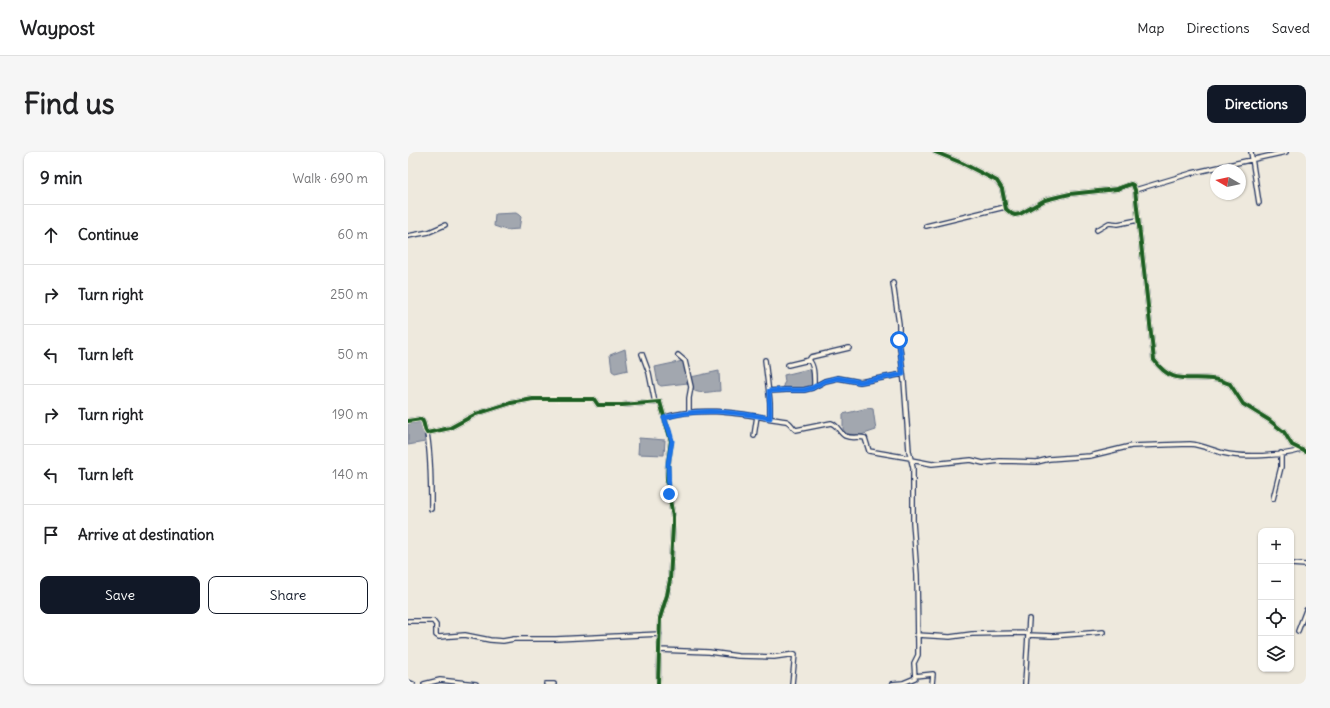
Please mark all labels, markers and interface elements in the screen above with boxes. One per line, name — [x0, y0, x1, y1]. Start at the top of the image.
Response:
text: Waypost — [20, 16, 95, 40]
text: Map — [1137, 19, 1164, 37]
text: Directions — [1186, 19, 1250, 37]
text: Saved — [1272, 19, 1310, 37]
button: Directions — [1207, 85, 1306, 123]
text: Find us — [24, 86, 115, 122]
north arrow — [1210, 164, 1246, 200]
text: 9 min — [40, 167, 82, 189]
text: Walk · 690 m — [293, 170, 368, 187]
icon: ahead — [40, 224, 62, 246]
text: Continue — [78, 225, 139, 244]
text: 60 m — [337, 226, 368, 243]
icon: right — [40, 284, 62, 306]
text: Turn right — [78, 285, 143, 304]
text: 250 m — [330, 286, 368, 303]
route start — [890, 331, 908, 349]
icon: left — [40, 344, 62, 366]
text: Turn left — [78, 345, 133, 364]
text: 50 m — [337, 346, 368, 363]
icon: right — [40, 404, 62, 426]
text: Turn right — [78, 405, 143, 424]
text: 190 m — [332, 406, 368, 423]
icon: left — [40, 464, 62, 486]
text: Turn left — [78, 465, 133, 484]
text: 140 m — [332, 466, 368, 483]
route end — [660, 485, 678, 503]
icon: arrive — [40, 524, 62, 546]
text: Arrive at destination — [78, 525, 214, 544]
map controls — [1258, 528, 1294, 672]
button: + — [1258, 528, 1294, 564]
button: − — [1258, 564, 1294, 600]
button: Save — [40, 576, 200, 614]
button: Share — [208, 576, 368, 614]
button: locate — [1258, 600, 1294, 636]
button: layers — [1258, 636, 1294, 672]

